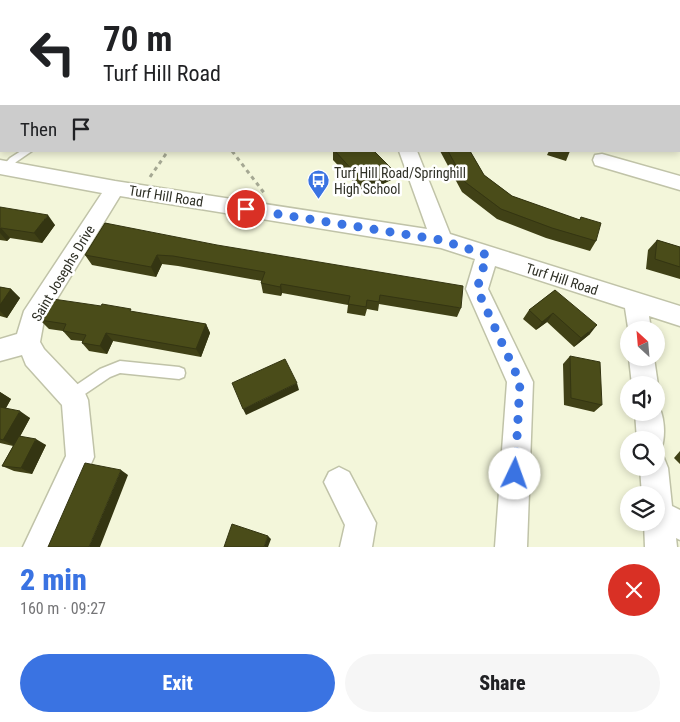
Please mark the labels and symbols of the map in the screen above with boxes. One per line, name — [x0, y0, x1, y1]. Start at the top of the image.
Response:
place label: Turf Hill Road/Springhill High School — [334, 165, 466, 197]
bus stop icon: Turf Hill Road/Springhill High School — [306, 169, 330, 200]
street label: Turf Hill Road — [128, 182, 204, 210]
pin — [225, 188, 267, 230]
street label: Saint Josephs Drive — [28, 222, 98, 324]
street label: Turf Hill Road — [524, 260, 600, 298]
north arrow — [620, 321, 665, 366]
position arrow — [488, 447, 540, 499]

